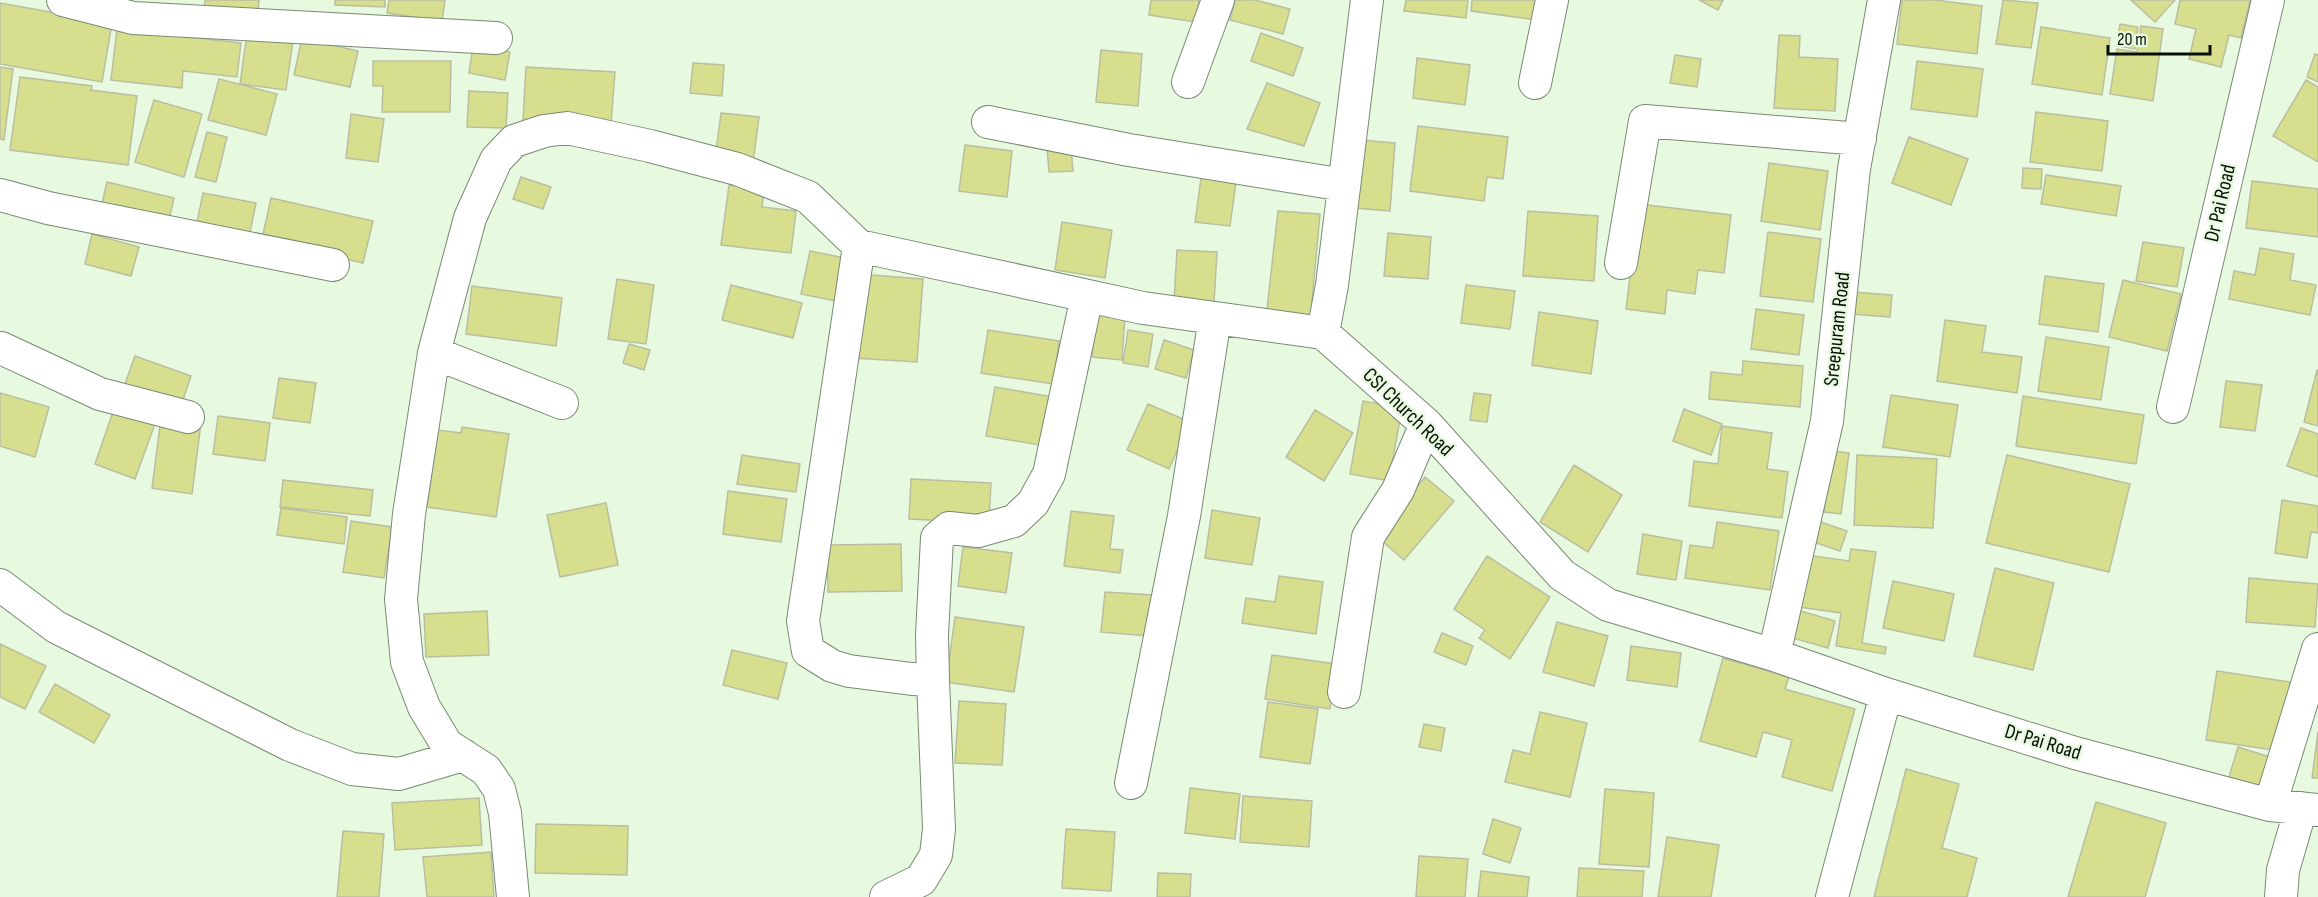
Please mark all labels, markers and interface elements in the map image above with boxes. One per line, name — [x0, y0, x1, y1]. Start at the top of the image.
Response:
scale bar — [2108, 18, 2210, 56]
text: 20 m — [2117, 29, 2147, 50]
street label: Dr Pai Road — [2199, 162, 2241, 244]
street label: Sreepuram Road — [1819, 271, 1855, 387]
street label: CSI Church Road — [1358, 363, 1458, 461]
street label: Dr Pai Road — [2002, 719, 2084, 765]

